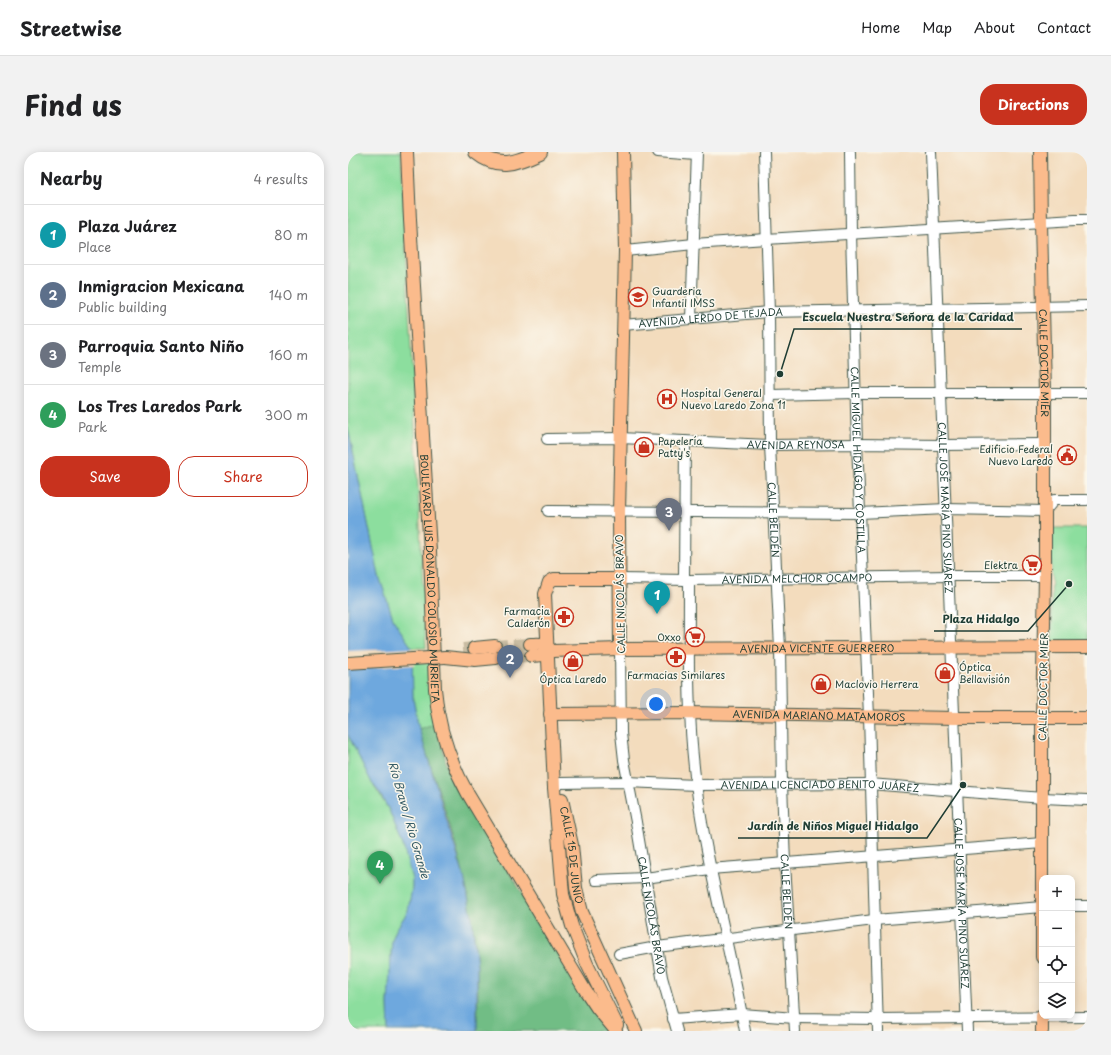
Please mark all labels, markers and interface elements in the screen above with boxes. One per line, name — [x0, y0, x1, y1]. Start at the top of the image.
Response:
text: Streetwise — [20, 14, 122, 42]
text: Home — [861, 17, 900, 38]
text: Map — [922, 17, 952, 38]
text: About — [974, 17, 1015, 38]
text: Contact — [1037, 17, 1091, 38]
text: Find us — [24, 83, 122, 126]
button: Directions — [980, 84, 1087, 125]
text: Nearby — [40, 165, 102, 191]
text: 4 results — [254, 169, 308, 188]
text: Plaza Juárez — [78, 214, 177, 237]
text: 1 — [50, 225, 56, 244]
text: 80 m — [274, 225, 308, 244]
text: Place — [78, 237, 111, 256]
text: Inmigracion Mexicana — [78, 274, 244, 297]
place label: Guarderia Infantil IMSS — [652, 283, 715, 310]
text: 2 — [48, 285, 58, 304]
text: 140 m — [269, 285, 308, 304]
school or university icon: Guarderia Infantil IMSS — [627, 286, 649, 308]
text: Public building — [78, 297, 167, 316]
street label: AVENIDA LERDO DE TEJADA — [638, 304, 784, 331]
callout: Escuela Nuestra Señora de la Caridad — [794, 306, 1022, 329]
text: Escuela Nuestra Señora de la Caridad — [802, 308, 1015, 325]
street label: CALLE DOCTOR MIER — [1036, 309, 1053, 417]
text: Parroquia Santo Niño — [78, 334, 244, 357]
text: 3 — [49, 345, 57, 364]
text: 160 m — [269, 345, 308, 364]
text: Temple — [78, 357, 121, 376]
street label: CALLE MIGUEL HIDALGO Y COSTILLA — [848, 366, 870, 554]
place label: Hospital General Nuevo Laredo Zona 11 — [681, 385, 786, 412]
hospital icon: Hospital General Nuevo Laredo Zona 11 — [656, 388, 678, 410]
text: Los Tres Laredos Park — [78, 394, 242, 417]
text: 4 — [49, 405, 57, 424]
text: 300 m — [264, 405, 308, 424]
text: Park — [78, 417, 107, 436]
street label: CALLE JOSÉ MARÍA PINO SUÁREZ — [935, 422, 957, 594]
place label: Papelería Patty's — [658, 433, 703, 460]
shop icon: Papelería Patty's — [633, 436, 655, 458]
street label: AVENIDA REYNOSA — [747, 436, 845, 452]
place label: Edificio Federal Nuevo Laredo — [979, 441, 1053, 468]
public building icon: Edificio Federal Nuevo Laredo — [1056, 444, 1078, 466]
street label: BOULEVARD LUIS DONALDO COLOSIO MURRIETA — [417, 453, 444, 704]
button: Save — [40, 456, 170, 497]
button: Share — [178, 456, 308, 497]
street label: CALLE BELDÉN — [765, 482, 784, 558]
pin: 3 — [656, 498, 682, 531]
street label: CALLE NICOLÁS BRAVO — [611, 534, 628, 654]
supermarket icon: Elektra — [1021, 554, 1043, 576]
place label: Elektra — [984, 557, 1019, 572]
street label: AVENIDA MELCHOR OCAMPO — [722, 569, 873, 586]
pin: 1 — [644, 581, 670, 614]
place label: Farmacia Calderón — [504, 603, 551, 630]
pharmacy icon: Farmacia Calderón — [553, 606, 575, 628]
callout: Plaza Hidalgo — [934, 608, 1028, 631]
text: Plaza Hidalgo — [942, 610, 1020, 627]
supermarket icon: Oxxo — [684, 626, 706, 648]
place label: Oxxo — [657, 629, 681, 644]
street label: CALLE DOCTOR MIER — [1034, 633, 1051, 741]
street label: AVENIDA VICENTE GUERRERO — [740, 640, 894, 655]
pin: 2 — [497, 645, 523, 678]
pharmacy icon: Farmacias Similares — [665, 646, 687, 668]
shop icon: Óptica Laredo — [562, 650, 584, 672]
place label: Óptica Bellavisión — [959, 659, 1010, 686]
shop icon: Óptica Bellavisión — [934, 662, 956, 684]
place label: Farmacias Similares — [627, 667, 725, 682]
place label: Óptica Laredo — [540, 671, 607, 686]
shop icon: Maclovio Herrera — [810, 673, 832, 695]
place label: Maclovio Herrera — [835, 676, 919, 691]
your location — [646, 694, 666, 714]
street label: AVENIDA MARIANO MATAMOROS — [732, 706, 906, 724]
water label: Río Bravo / Rio Grande — [385, 759, 435, 881]
street label: AVENIDA LICENCIADO BENITO JUÁREZ — [721, 776, 920, 795]
street label: CALLE 15 DE JUNIO — [557, 805, 588, 905]
callout: Jardín de Niños Miguel Hidalgo — [738, 815, 927, 838]
text: Jardín de Niños Miguel Hidalgo — [748, 817, 919, 834]
street label: CALLE JOSÉ MARÍA PINO SUÁREZ — [951, 818, 973, 989]
pin: 4 — [367, 851, 393, 884]
street label: CALLE BELDÉN — [778, 853, 797, 930]
street label: CALLE NICOLÁS BRAVO — [635, 855, 669, 976]
map controls — [1039, 875, 1075, 1019]
button: + — [1039, 875, 1075, 911]
button: − — [1039, 911, 1075, 947]
button: locate — [1039, 947, 1075, 983]
button: layers — [1039, 983, 1075, 1019]

